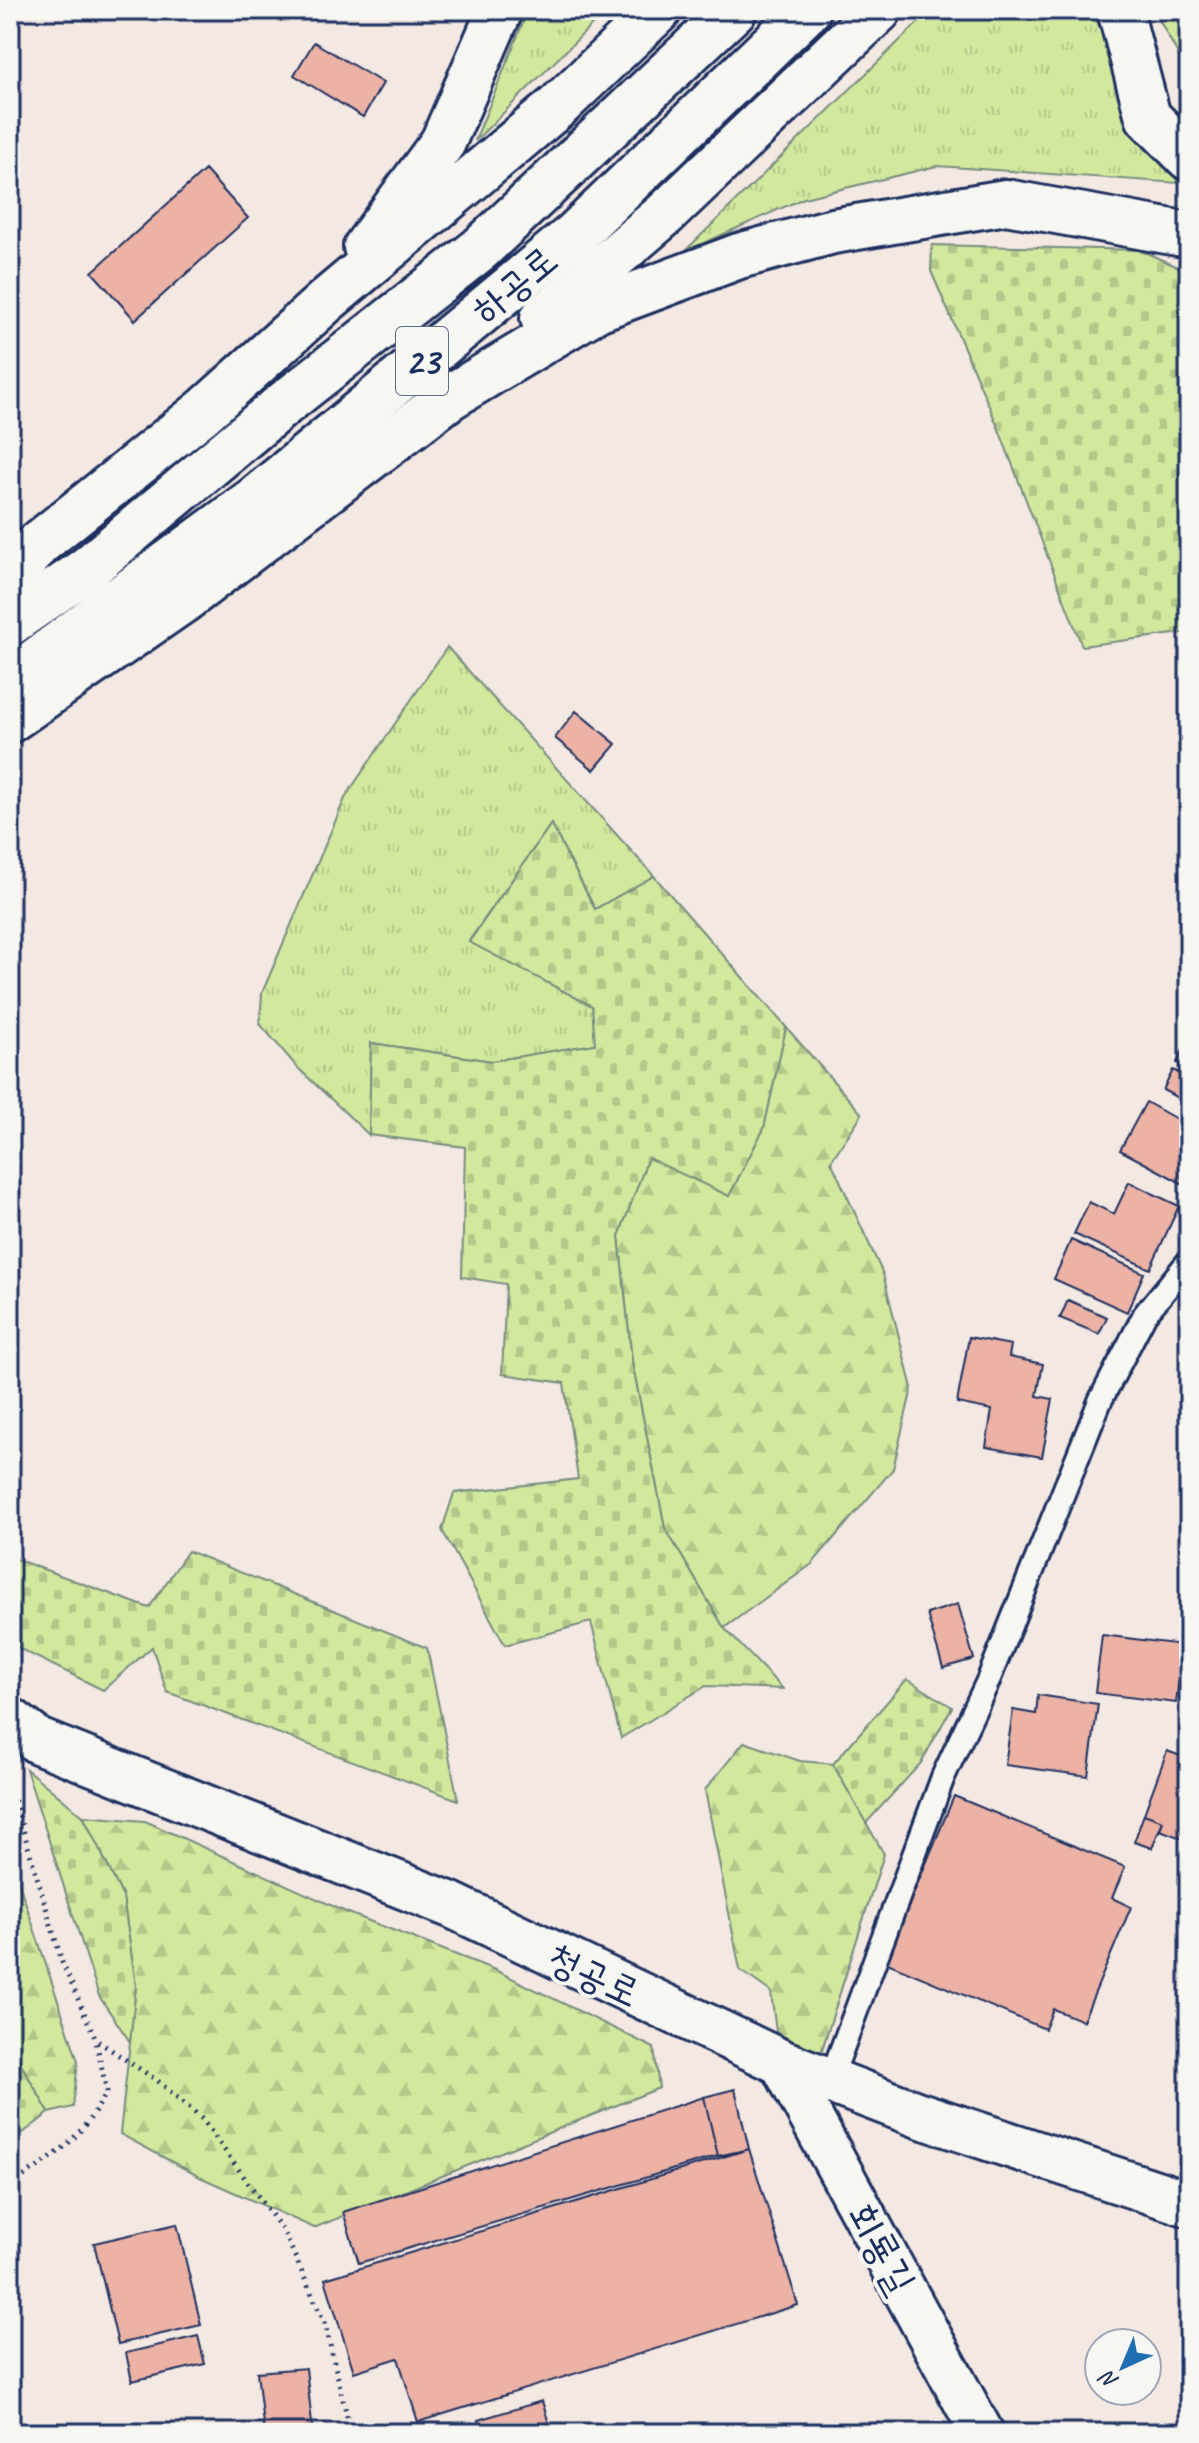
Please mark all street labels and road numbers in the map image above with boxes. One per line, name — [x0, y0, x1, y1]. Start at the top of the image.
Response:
street label: 하공로 — [462, 235, 568, 335]
road number: 23 — [396, 327, 448, 395]
street label: 청공로 — [539, 1932, 648, 2018]
street label: 회룡길 — [836, 2194, 926, 2303]

